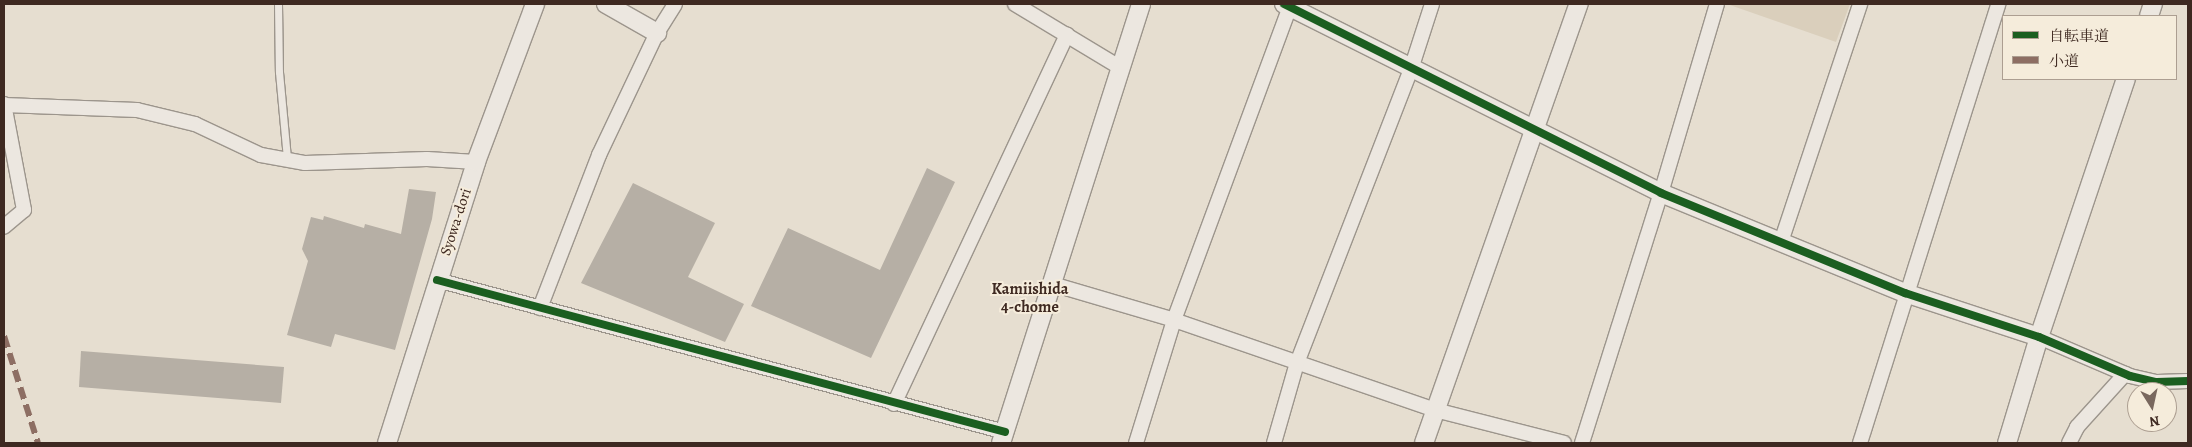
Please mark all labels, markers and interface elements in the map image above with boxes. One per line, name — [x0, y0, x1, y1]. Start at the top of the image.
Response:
legend — [2002, 15, 2177, 80]
text: 自転車道 — [2049, 26, 2109, 46]
text: 小道 — [2049, 51, 2079, 71]
street label: Syowa-dori — [437, 186, 475, 258]
district label: Kamiishida 4-chome — [991, 279, 1069, 317]
north arrow — [2127, 382, 2177, 432]
text: N — [2148, 411, 2161, 432]

